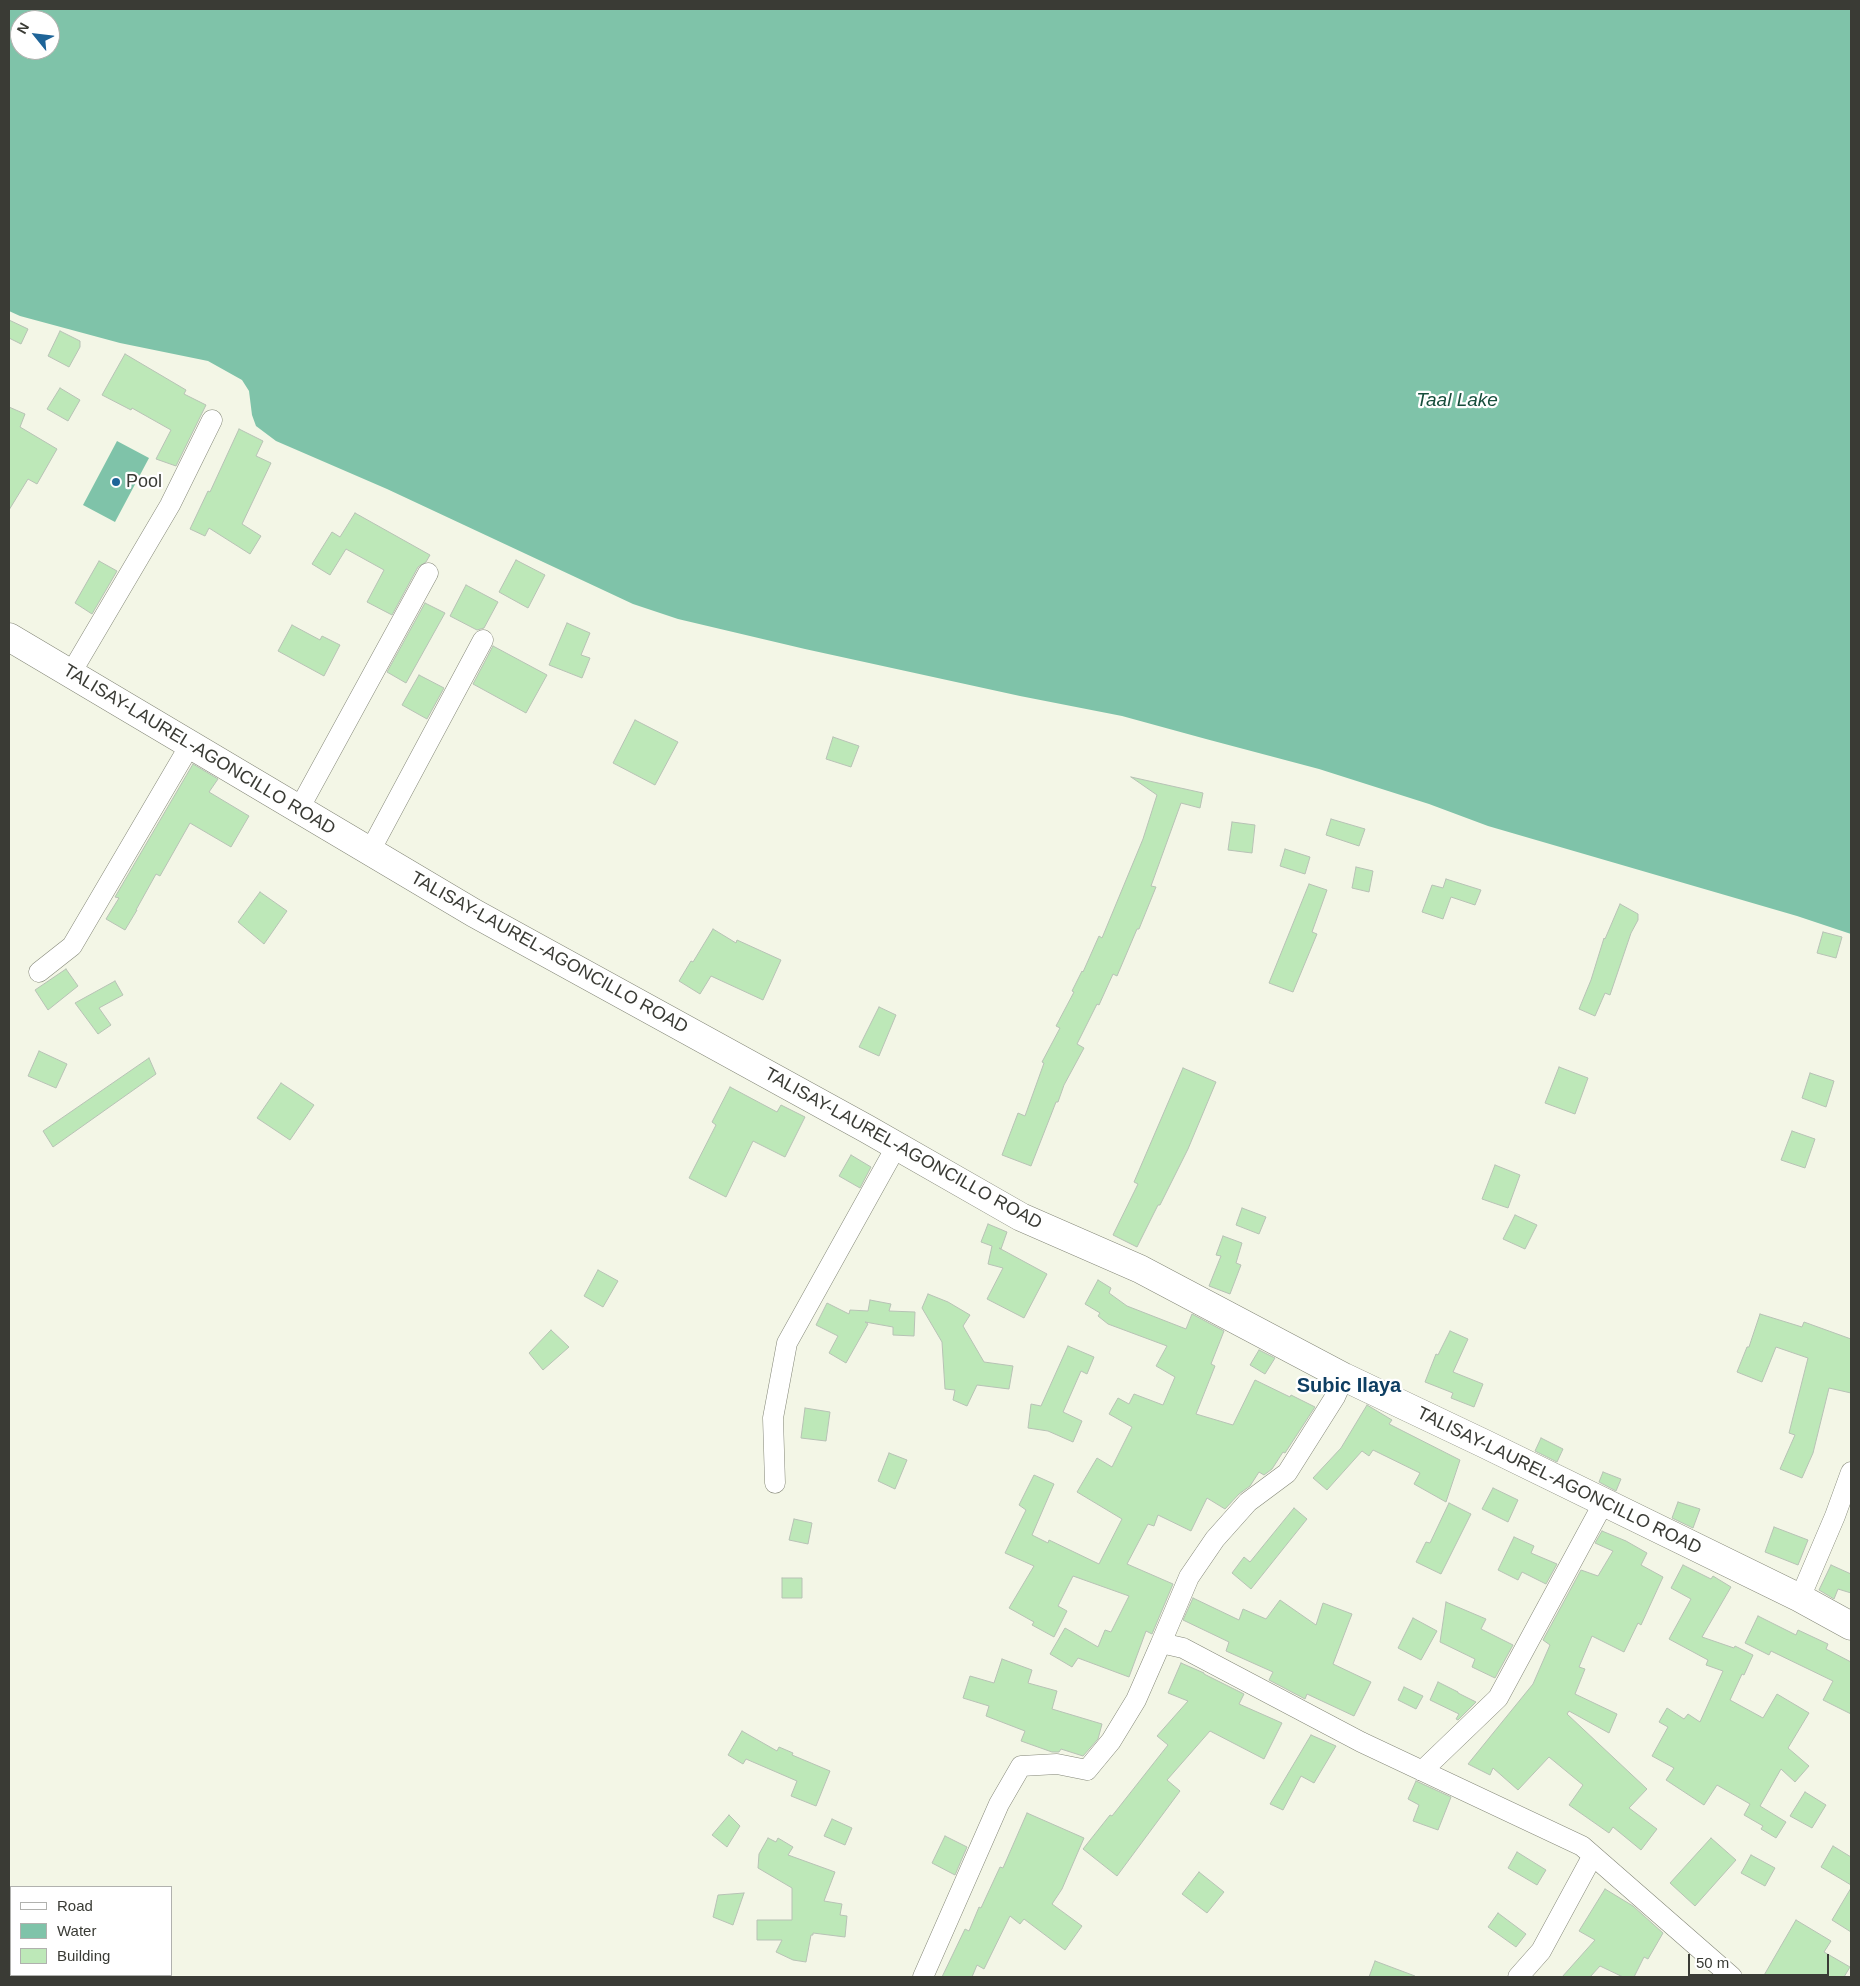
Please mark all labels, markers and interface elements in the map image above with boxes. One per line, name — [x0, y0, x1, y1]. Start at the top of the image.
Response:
north arrow — [10, 10, 60, 60]
text: N — [13, 20, 32, 37]
water label: Taal Lake — [1416, 390, 1498, 412]
place label: Pool — [126, 471, 162, 493]
marker: Pool — [110, 476, 122, 488]
street label: TALISAY-LAUREL-AGONCILLO ROAD — [59, 660, 339, 840]
street label: TALISAY-LAUREL-AGONCILLO ROAD — [407, 867, 691, 1039]
street label: TALISAY-LAUREL-AGONCILLO ROAD — [761, 1063, 1045, 1235]
district label: Subic Ilaya — [1297, 1374, 1401, 1398]
street label: TALISAY-LAUREL-AGONCILLO ROAD — [1413, 1403, 1705, 1559]
legend — [10, 1886, 172, 1976]
text: Road — [57, 1897, 93, 1914]
text: Water — [57, 1922, 96, 1939]
scale bar — [1690, 1944, 1831, 1976]
text: Building — [57, 1947, 110, 1964]
text: 50 m — [1696, 1954, 1729, 1971]

